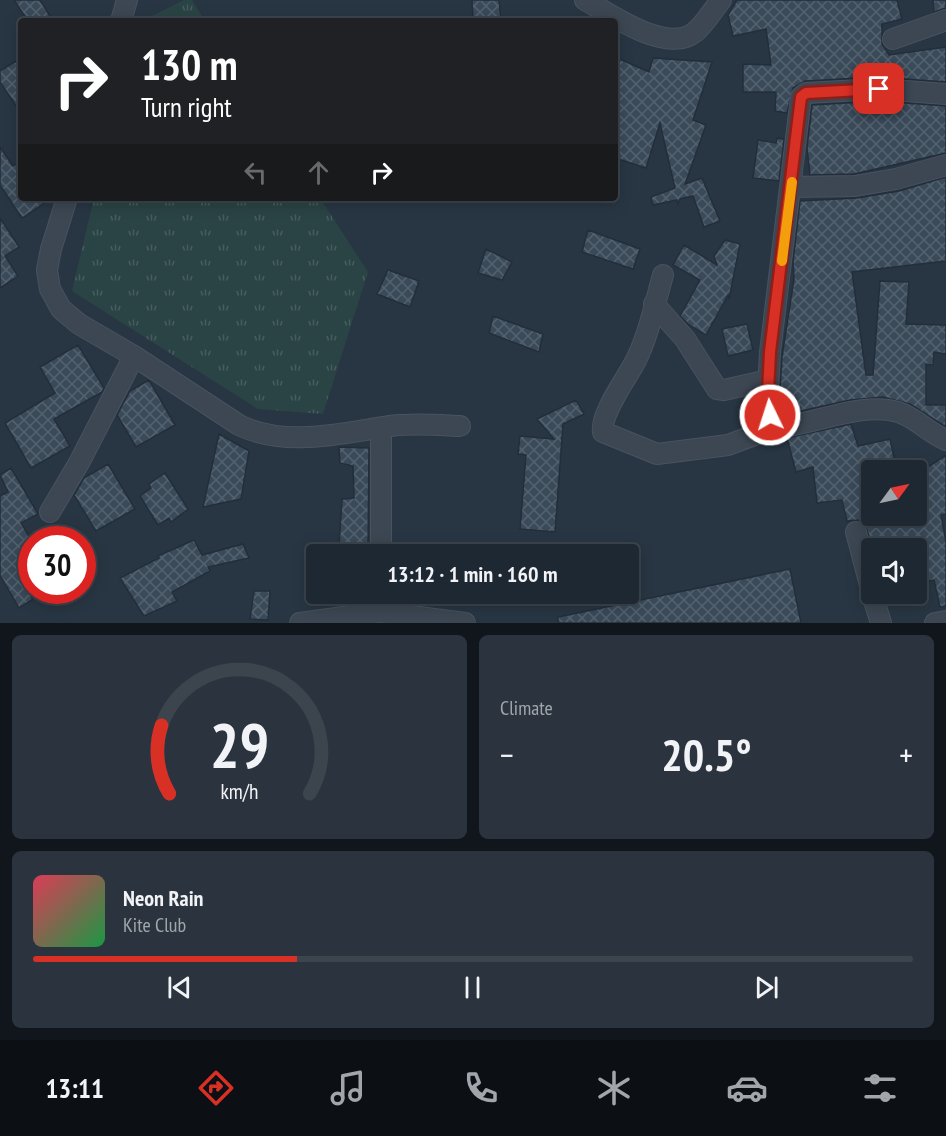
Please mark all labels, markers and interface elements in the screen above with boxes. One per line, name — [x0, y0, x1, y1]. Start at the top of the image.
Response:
text: 130 m — [141, 37, 238, 92]
icon: right — [42, 42, 120, 120]
pin — [853, 63, 904, 114]
icon: arrive — [862, 72, 895, 105]
text: Turn right — [141, 90, 232, 124]
icon: left — [239, 156, 272, 189]
icon: ahead — [302, 156, 335, 189]
icon: right — [365, 156, 398, 189]
position arrow — [738, 383, 802, 447]
north arrow — [861, 460, 927, 526]
map controls — [861, 460, 927, 604]
speed limit sign: 30 — [18, 526, 96, 604]
button: sound — [861, 538, 927, 604]
text: 13:12 · 1 min · 160 m — [387, 560, 558, 588]
text: Climate — [500, 695, 553, 721]
text: 29 — [210, 704, 269, 785]
text: 20.5° — [661, 725, 752, 783]
text: − — [500, 733, 514, 776]
text: + — [899, 733, 913, 776]
text: km/h — [220, 777, 259, 805]
text: Neon Rain — [123, 884, 203, 912]
text: Kite Club — [123, 912, 186, 938]
icon: previous — [163, 971, 196, 1004]
icon: pause — [456, 971, 489, 1004]
icon: next — [750, 971, 783, 1004]
icon: directions — [195, 1067, 237, 1109]
icon: music — [327, 1067, 369, 1109]
icon: phone — [460, 1067, 502, 1109]
icon: climate — [593, 1067, 635, 1109]
icon: car — [726, 1067, 768, 1109]
icon: filters — [859, 1067, 901, 1109]
text: 13:11 — [45, 1071, 104, 1105]

